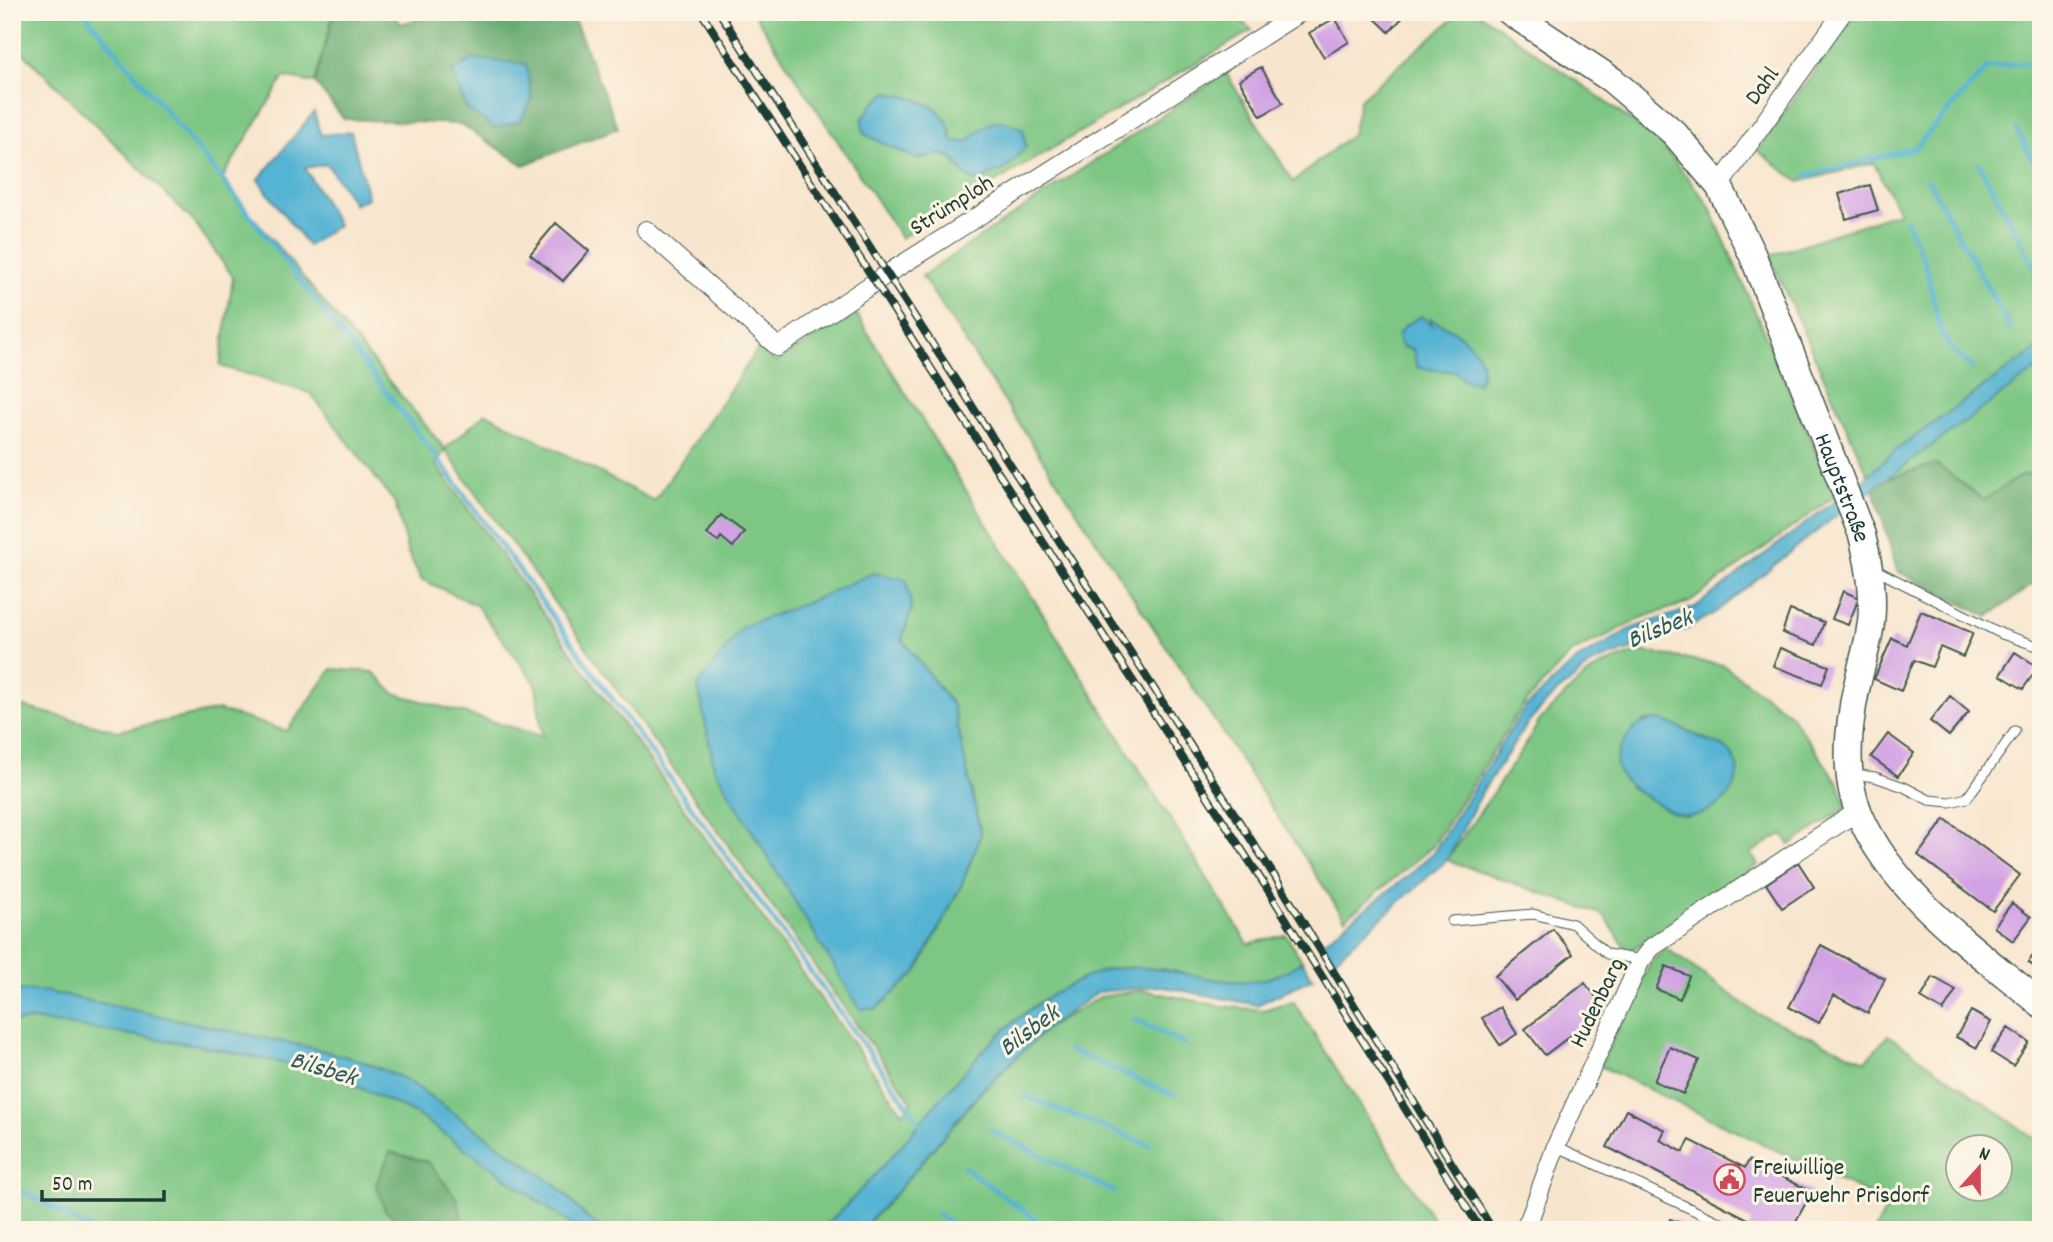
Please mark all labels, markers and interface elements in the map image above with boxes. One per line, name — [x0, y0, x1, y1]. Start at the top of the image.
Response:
street label: Dahl — [1738, 60, 1789, 113]
street label: Strümploh — [904, 167, 1001, 246]
street label: Hauptstraße — [1804, 429, 1877, 546]
water label: Bilsbek — [1622, 600, 1701, 660]
street label: Hudenbarg — [1562, 952, 1635, 1054]
water label: Bilsbek — [992, 995, 1070, 1067]
water label: Bilsbek — [285, 1043, 363, 1099]
north arrow — [1944, 1134, 2014, 1204]
text: N — [1975, 1141, 1993, 1170]
place label: Freiwillige Feuerwehr Prisdorf — [1753, 1152, 1930, 1214]
scale bar — [42, 1158, 164, 1202]
public building icon: Freiwillige Feuerwehr Prisdorf — [1713, 1163, 1747, 1197]
text: 50 m — [52, 1171, 92, 1201]

